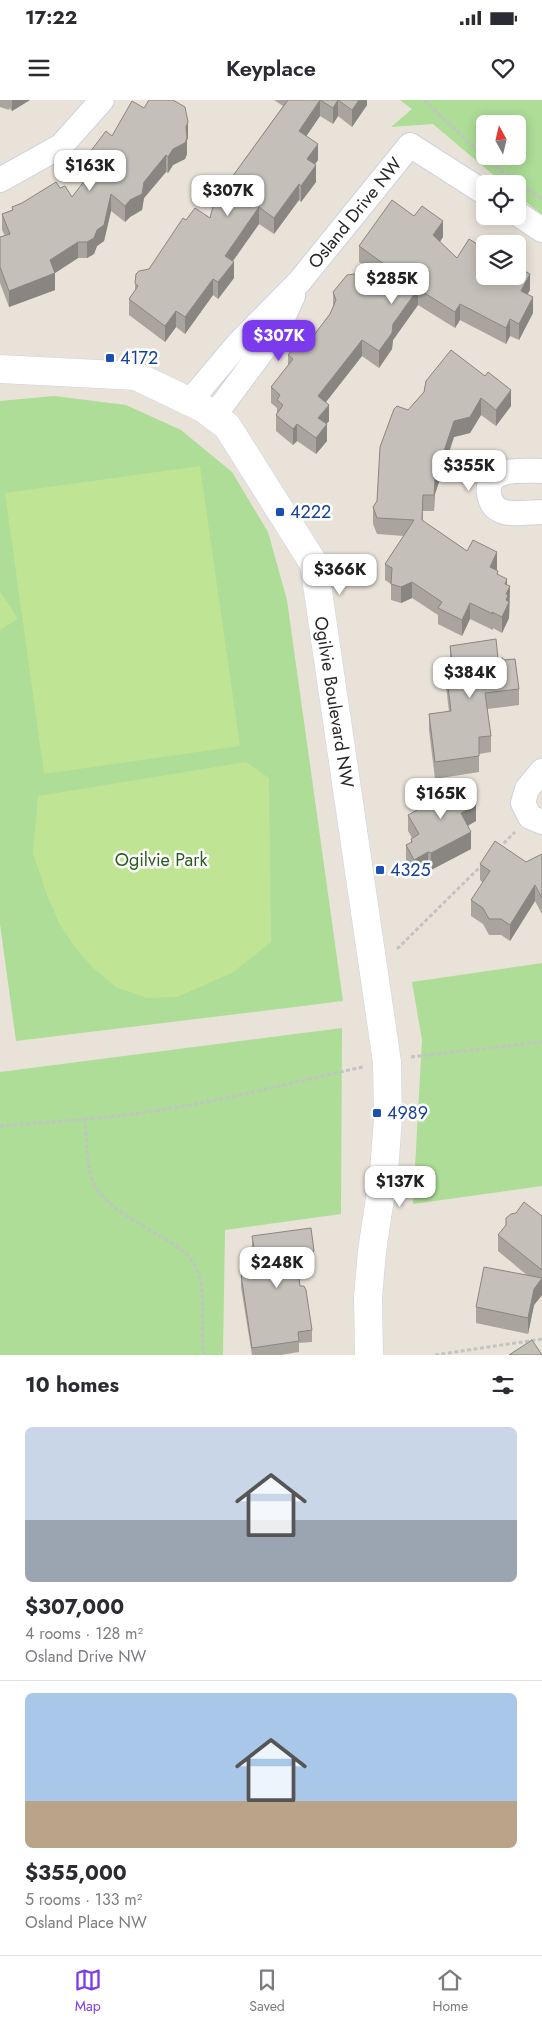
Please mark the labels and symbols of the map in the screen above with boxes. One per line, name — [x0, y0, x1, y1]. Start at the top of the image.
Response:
north arrow — [476, 115, 526, 165]
pin: $163K — [55, 149, 125, 192]
street label: Osland Drive NW — [302, 152, 408, 274]
pin: $307K — [193, 174, 263, 217]
pin: $285K — [357, 262, 427, 305]
pin: $307K — [244, 320, 314, 362]
place label: 4172 — [120, 345, 158, 371]
marker: 4172 — [104, 352, 116, 364]
pin: $355K — [434, 450, 504, 492]
place label: 4222 — [290, 499, 331, 525]
marker: 4222 — [274, 506, 286, 518]
pin: $366K — [305, 554, 375, 596]
street label: Ogilvie Boulevard NW — [308, 614, 360, 790]
pin: $384K — [435, 656, 505, 699]
pin: $165K — [406, 778, 476, 820]
park label: Ogilvie Park — [115, 847, 207, 873]
place label: 4325 — [390, 857, 431, 883]
marker: 4325 — [374, 864, 386, 876]
place label: 4989 — [387, 1100, 428, 1126]
marker: 4989 — [371, 1107, 383, 1119]
pin: $137K — [365, 1166, 435, 1208]
pin: $248K — [242, 1246, 312, 1289]

